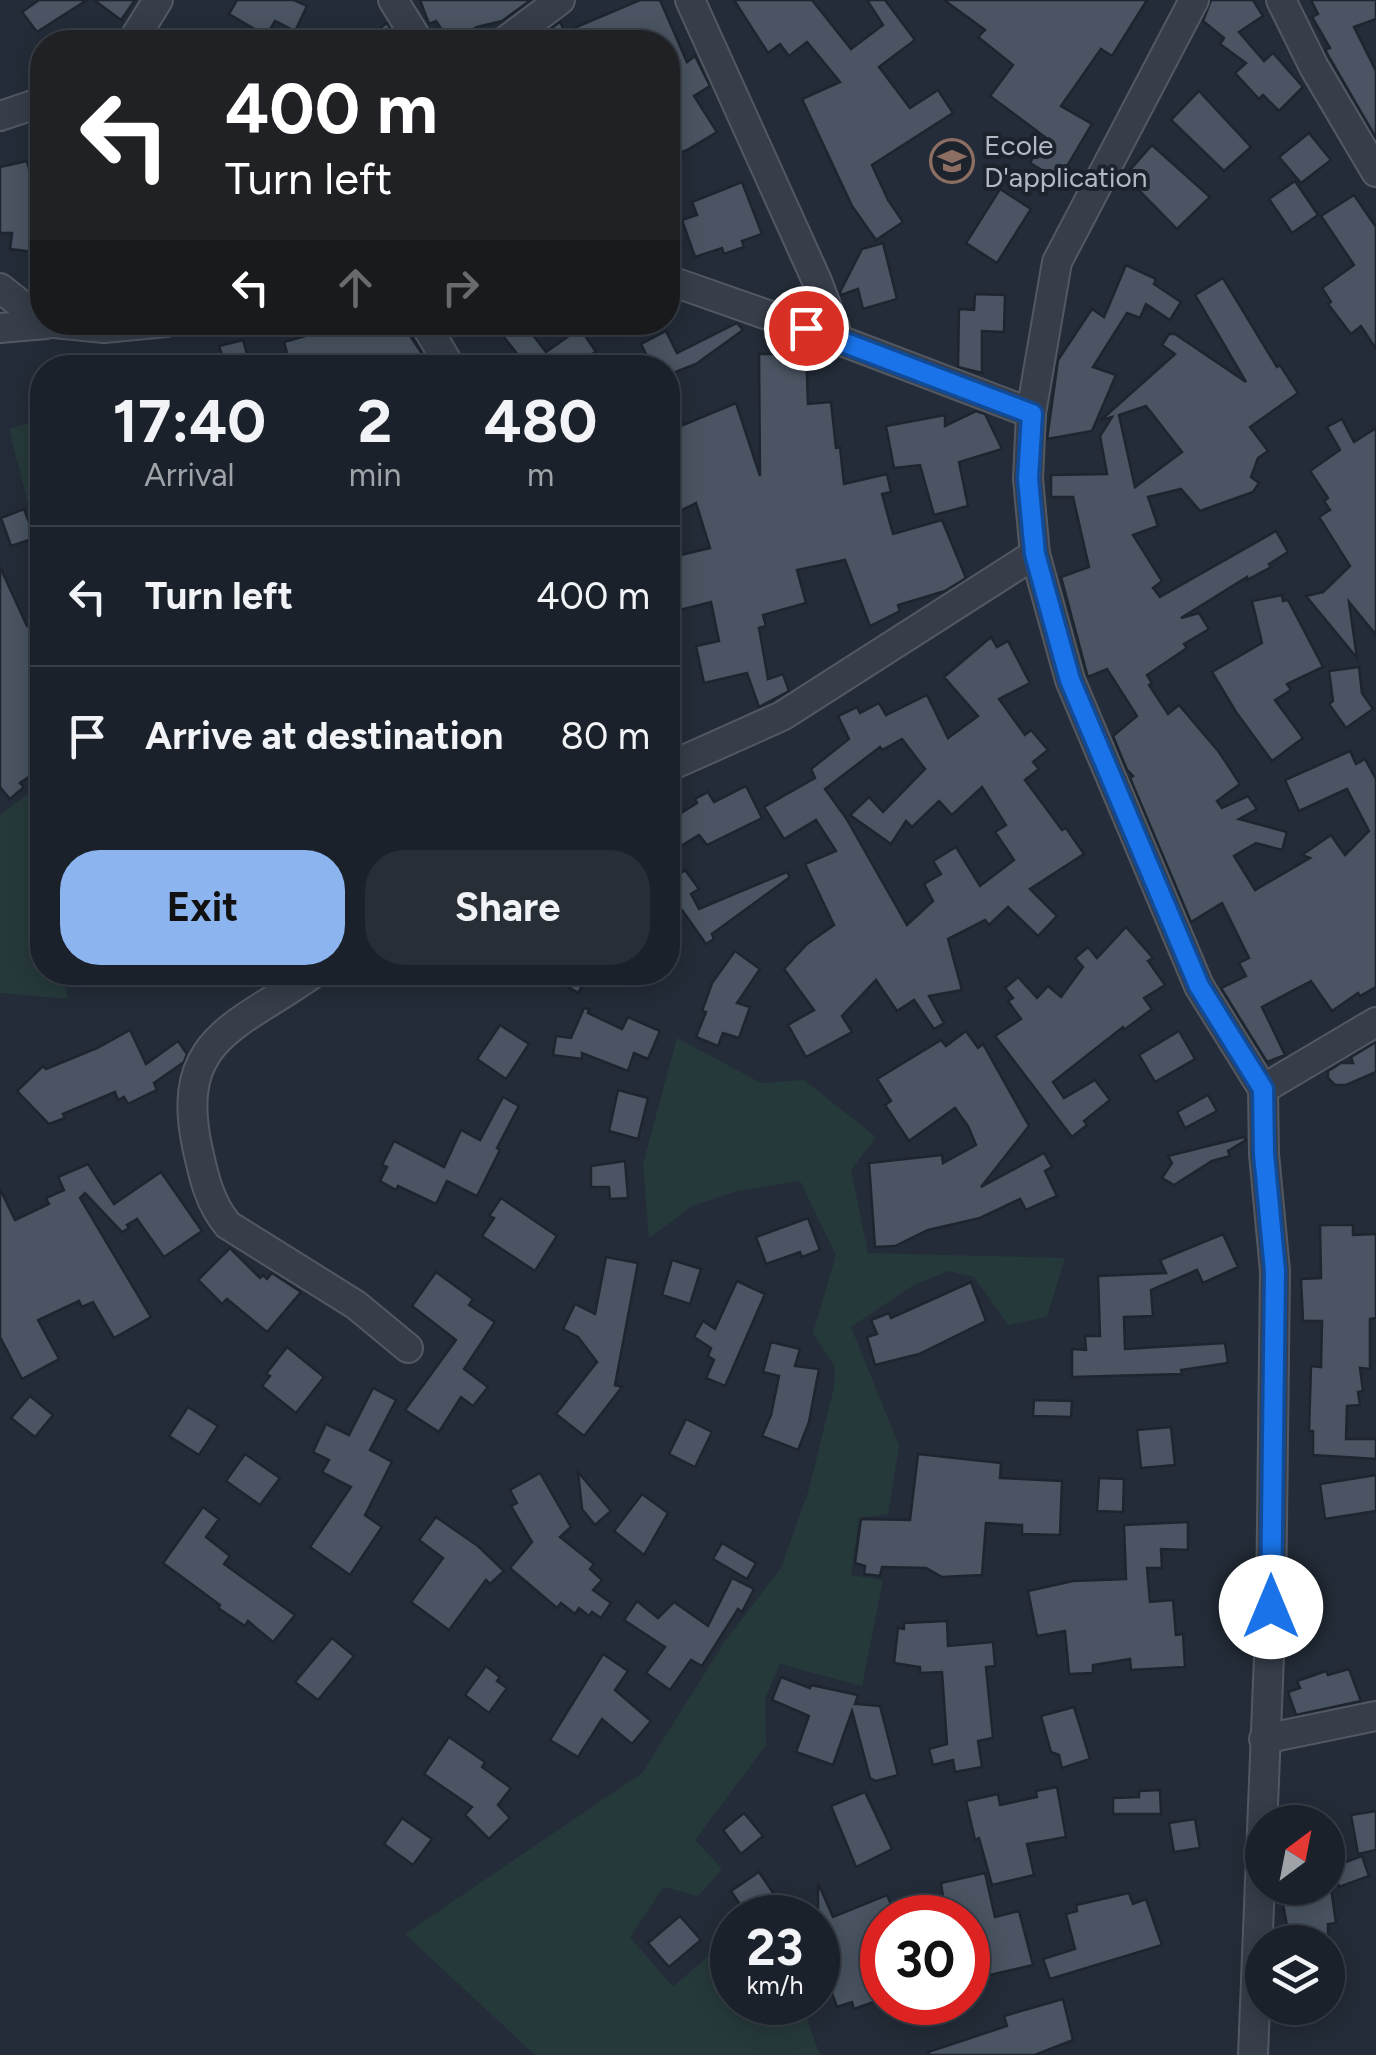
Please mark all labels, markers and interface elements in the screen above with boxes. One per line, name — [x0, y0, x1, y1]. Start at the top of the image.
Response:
text: 400 m — [225, 66, 438, 151]
icon: left — [60, 70, 190, 200]
place label: Ecole D'application — [984, 128, 1147, 194]
school or university icon: Ecole D'application — [929, 138, 975, 184]
text: Turn left — [225, 151, 392, 205]
icon: left — [223, 260, 278, 315]
icon: ahead — [328, 260, 383, 315]
icon: right — [433, 260, 488, 315]
pin — [764, 286, 849, 371]
icon: arrive — [779, 301, 834, 356]
text: 17:40 — [113, 385, 266, 457]
text: 2 — [358, 385, 392, 457]
text: 480 — [484, 385, 597, 457]
text: Arrival — [144, 456, 235, 494]
text: min — [349, 456, 401, 494]
text: m — [527, 456, 554, 494]
icon: left — [60, 569, 115, 624]
text: Turn left — [145, 573, 293, 619]
text: 400 m — [536, 573, 650, 619]
icon: arrive — [60, 709, 115, 764]
text: Arrive at destination — [145, 713, 503, 759]
text: 80 m — [561, 713, 650, 759]
button: Exit — [60, 850, 345, 965]
button: Share — [365, 850, 650, 965]
position arrow — [1219, 1555, 1323, 1659]
north arrow — [1245, 1805, 1345, 1905]
map controls — [1245, 1805, 1345, 2025]
speed limit sign: 30 — [860, 1895, 990, 2025]
text: 23 — [747, 1917, 803, 1978]
button: layers — [1245, 1925, 1345, 2025]
text: km/h — [746, 1970, 804, 2000]

